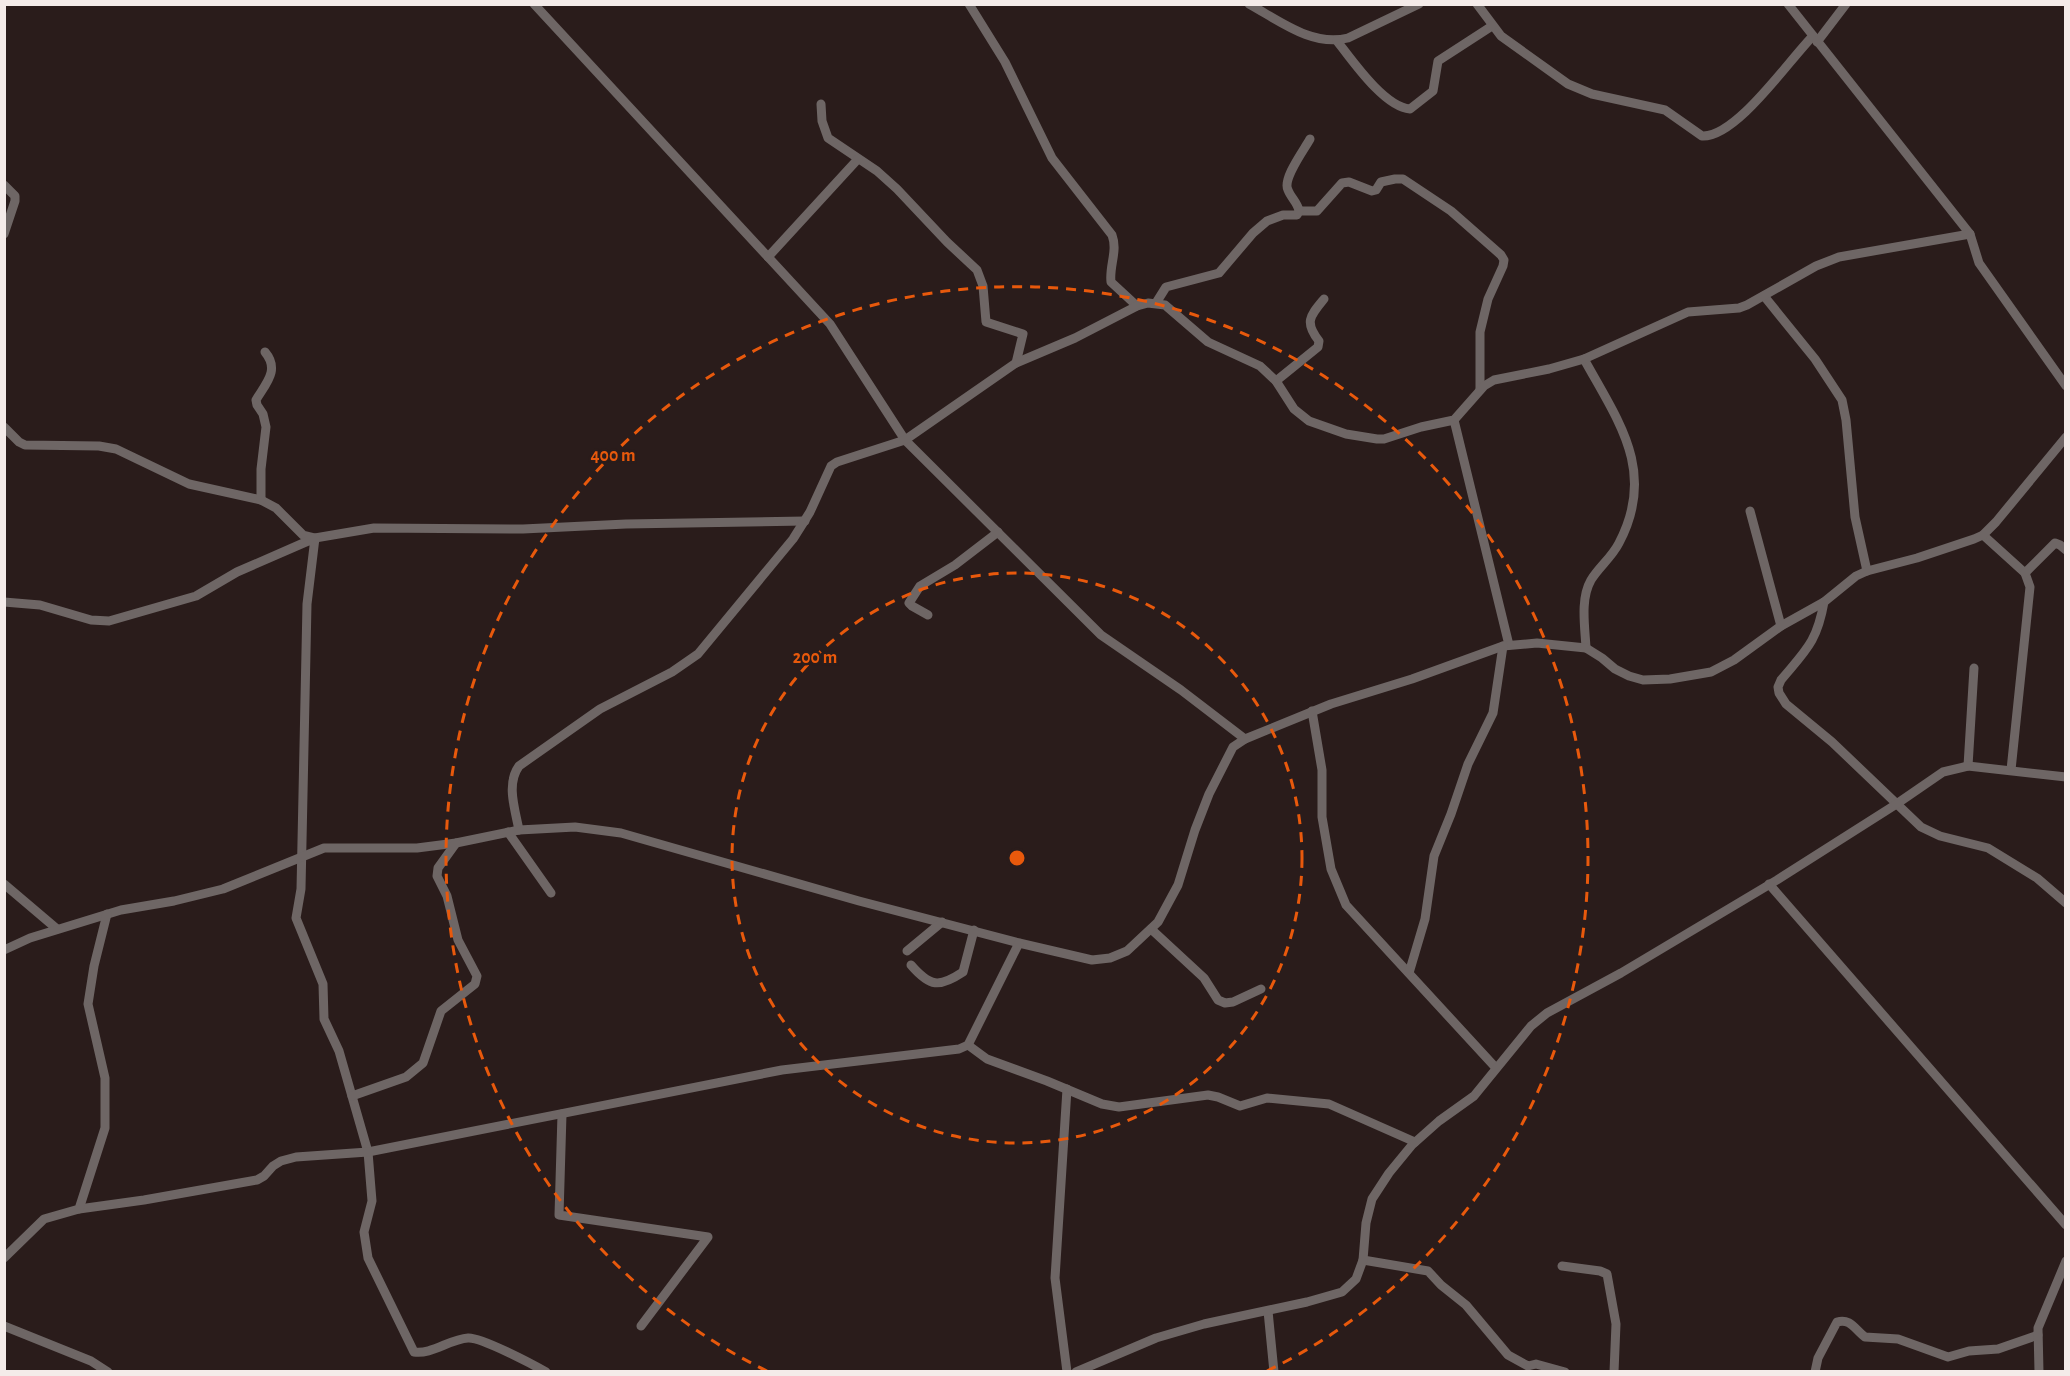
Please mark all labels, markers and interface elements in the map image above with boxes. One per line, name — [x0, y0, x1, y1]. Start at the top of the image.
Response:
text: 400 m — [590, 447, 636, 465]
text: 200 m — [793, 649, 837, 667]
centre of rings — [1007, 848, 1027, 868]

